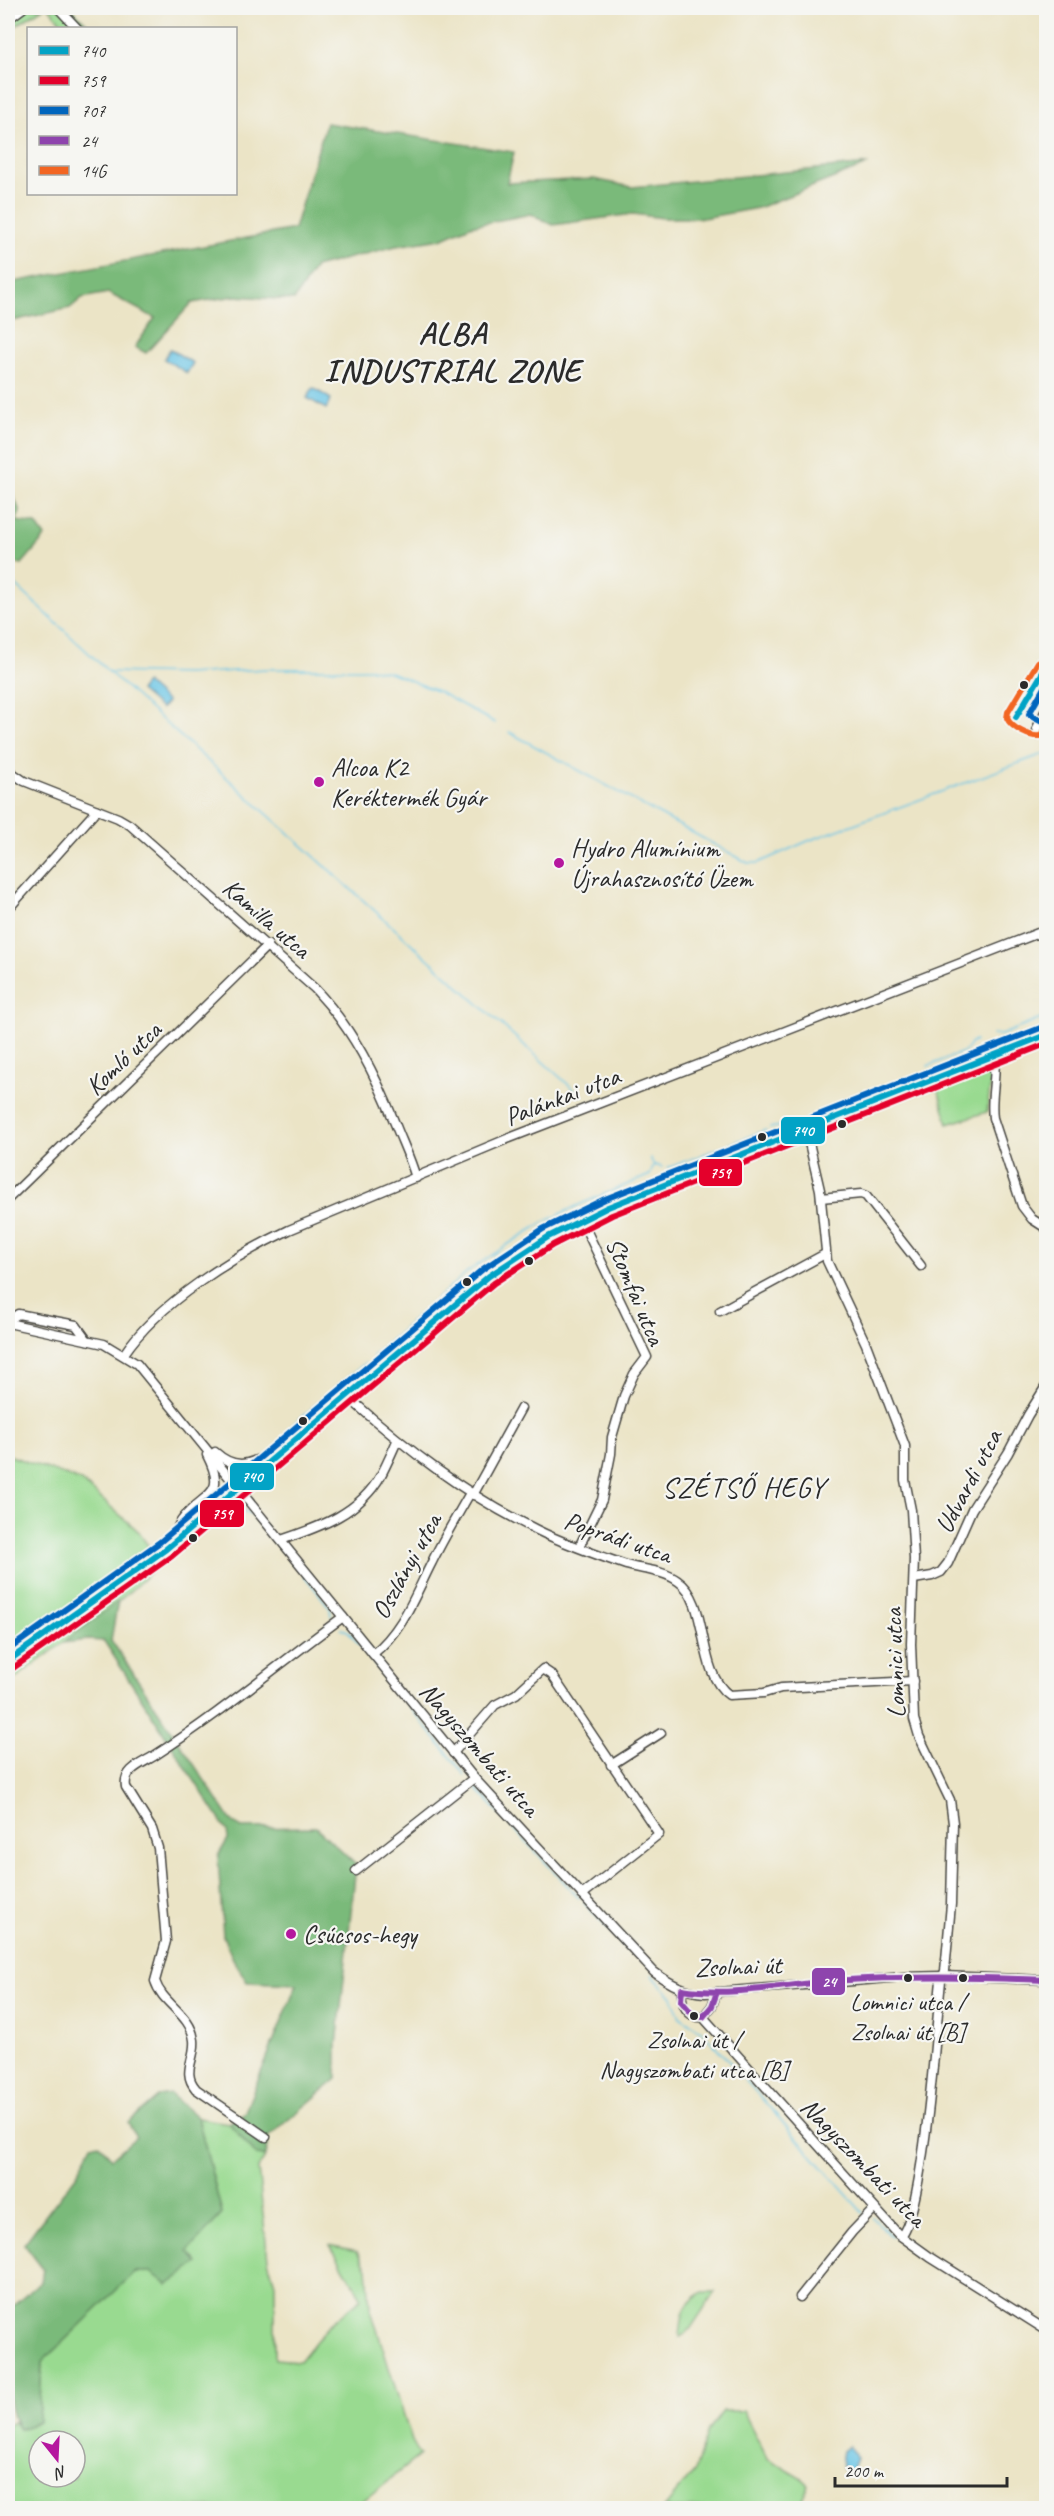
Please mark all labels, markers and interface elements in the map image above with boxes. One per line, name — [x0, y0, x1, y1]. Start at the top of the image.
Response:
legend — [27, 27, 237, 195]
text: 740 — [81, 40, 107, 62]
text: 759 — [81, 70, 107, 92]
text: 707 — [81, 100, 106, 122]
text: 24 — [81, 130, 99, 152]
text: 14G — [81, 160, 108, 182]
district label: ALBA INDUSTRIAL ZONE — [324, 313, 585, 391]
unlabelled marker — [1018, 679, 1030, 691]
place label: Alcoa K2 Keréktermék Gyár — [331, 751, 489, 814]
marker: Alcoa K2 Keréktermék Gyár — [312, 775, 326, 789]
place label: Hydro Alumínium Újrahasznosító Üzem — [571, 832, 755, 895]
marker: Hydro Alumínium Újrahasznosító Üzem — [552, 856, 566, 870]
street label: Kamilla utca — [216, 871, 319, 967]
street label: Komló utca — [78, 1013, 169, 1103]
street label: Palánkai utca — [500, 1059, 626, 1133]
line badge: 740 — [780, 1116, 826, 1145]
unlabelled marker — [836, 1118, 848, 1130]
text: 740 — [792, 1121, 816, 1141]
unlabelled marker — [756, 1131, 768, 1143]
line badge: 759 — [698, 1158, 743, 1187]
text: 759 — [709, 1163, 733, 1183]
street label: Stomfai utca — [598, 1232, 674, 1351]
unlabelled marker — [523, 1255, 535, 1267]
unlabelled marker — [461, 1276, 473, 1288]
unlabelled marker — [297, 1415, 309, 1427]
street label: Udvardi utca — [927, 1422, 1010, 1539]
line badge: 740 — [229, 1462, 275, 1491]
text: 740 — [241, 1467, 265, 1487]
district label: SZÉTSŐ HEGY — [662, 1470, 830, 1505]
line badge: 759 — [199, 1499, 245, 1528]
text: 759 — [211, 1504, 235, 1524]
street label: Poprádi utca — [560, 1504, 678, 1572]
street label: Oszlányi utca — [364, 1506, 450, 1625]
unlabelled marker — [187, 1532, 199, 1544]
street label: Lomnici utca — [876, 1606, 913, 1719]
street label: Nagyszombati utca — [412, 1675, 549, 1825]
place label: Csúcsos-hegy — [303, 1918, 419, 1951]
marker: Csúcsos-hegy — [284, 1927, 298, 1941]
street label: Zsolnai út — [694, 1948, 784, 1985]
line badge: 24 — [811, 1967, 846, 1996]
text: 24 — [822, 1972, 838, 1992]
marker: Lomnici utca / Zsolnai út [B] — [902, 1972, 914, 1984]
unlabelled marker — [957, 1972, 969, 1984]
place label: Lomnici utca / Zsolnai út [B] — [850, 1987, 971, 2047]
marker: Zsolnai út / Nagyszombati utca [B] — [688, 2010, 700, 2022]
place label: Zsolnai út / Nagyszombati utca [B] — [600, 2025, 793, 2085]
street label: Nagyszombati utca — [794, 2091, 935, 2236]
north arrow — [27, 2429, 87, 2489]
scale bar — [835, 2450, 1008, 2488]
text: 200 m — [844, 2460, 885, 2482]
text: N — [51, 2461, 69, 2484]

